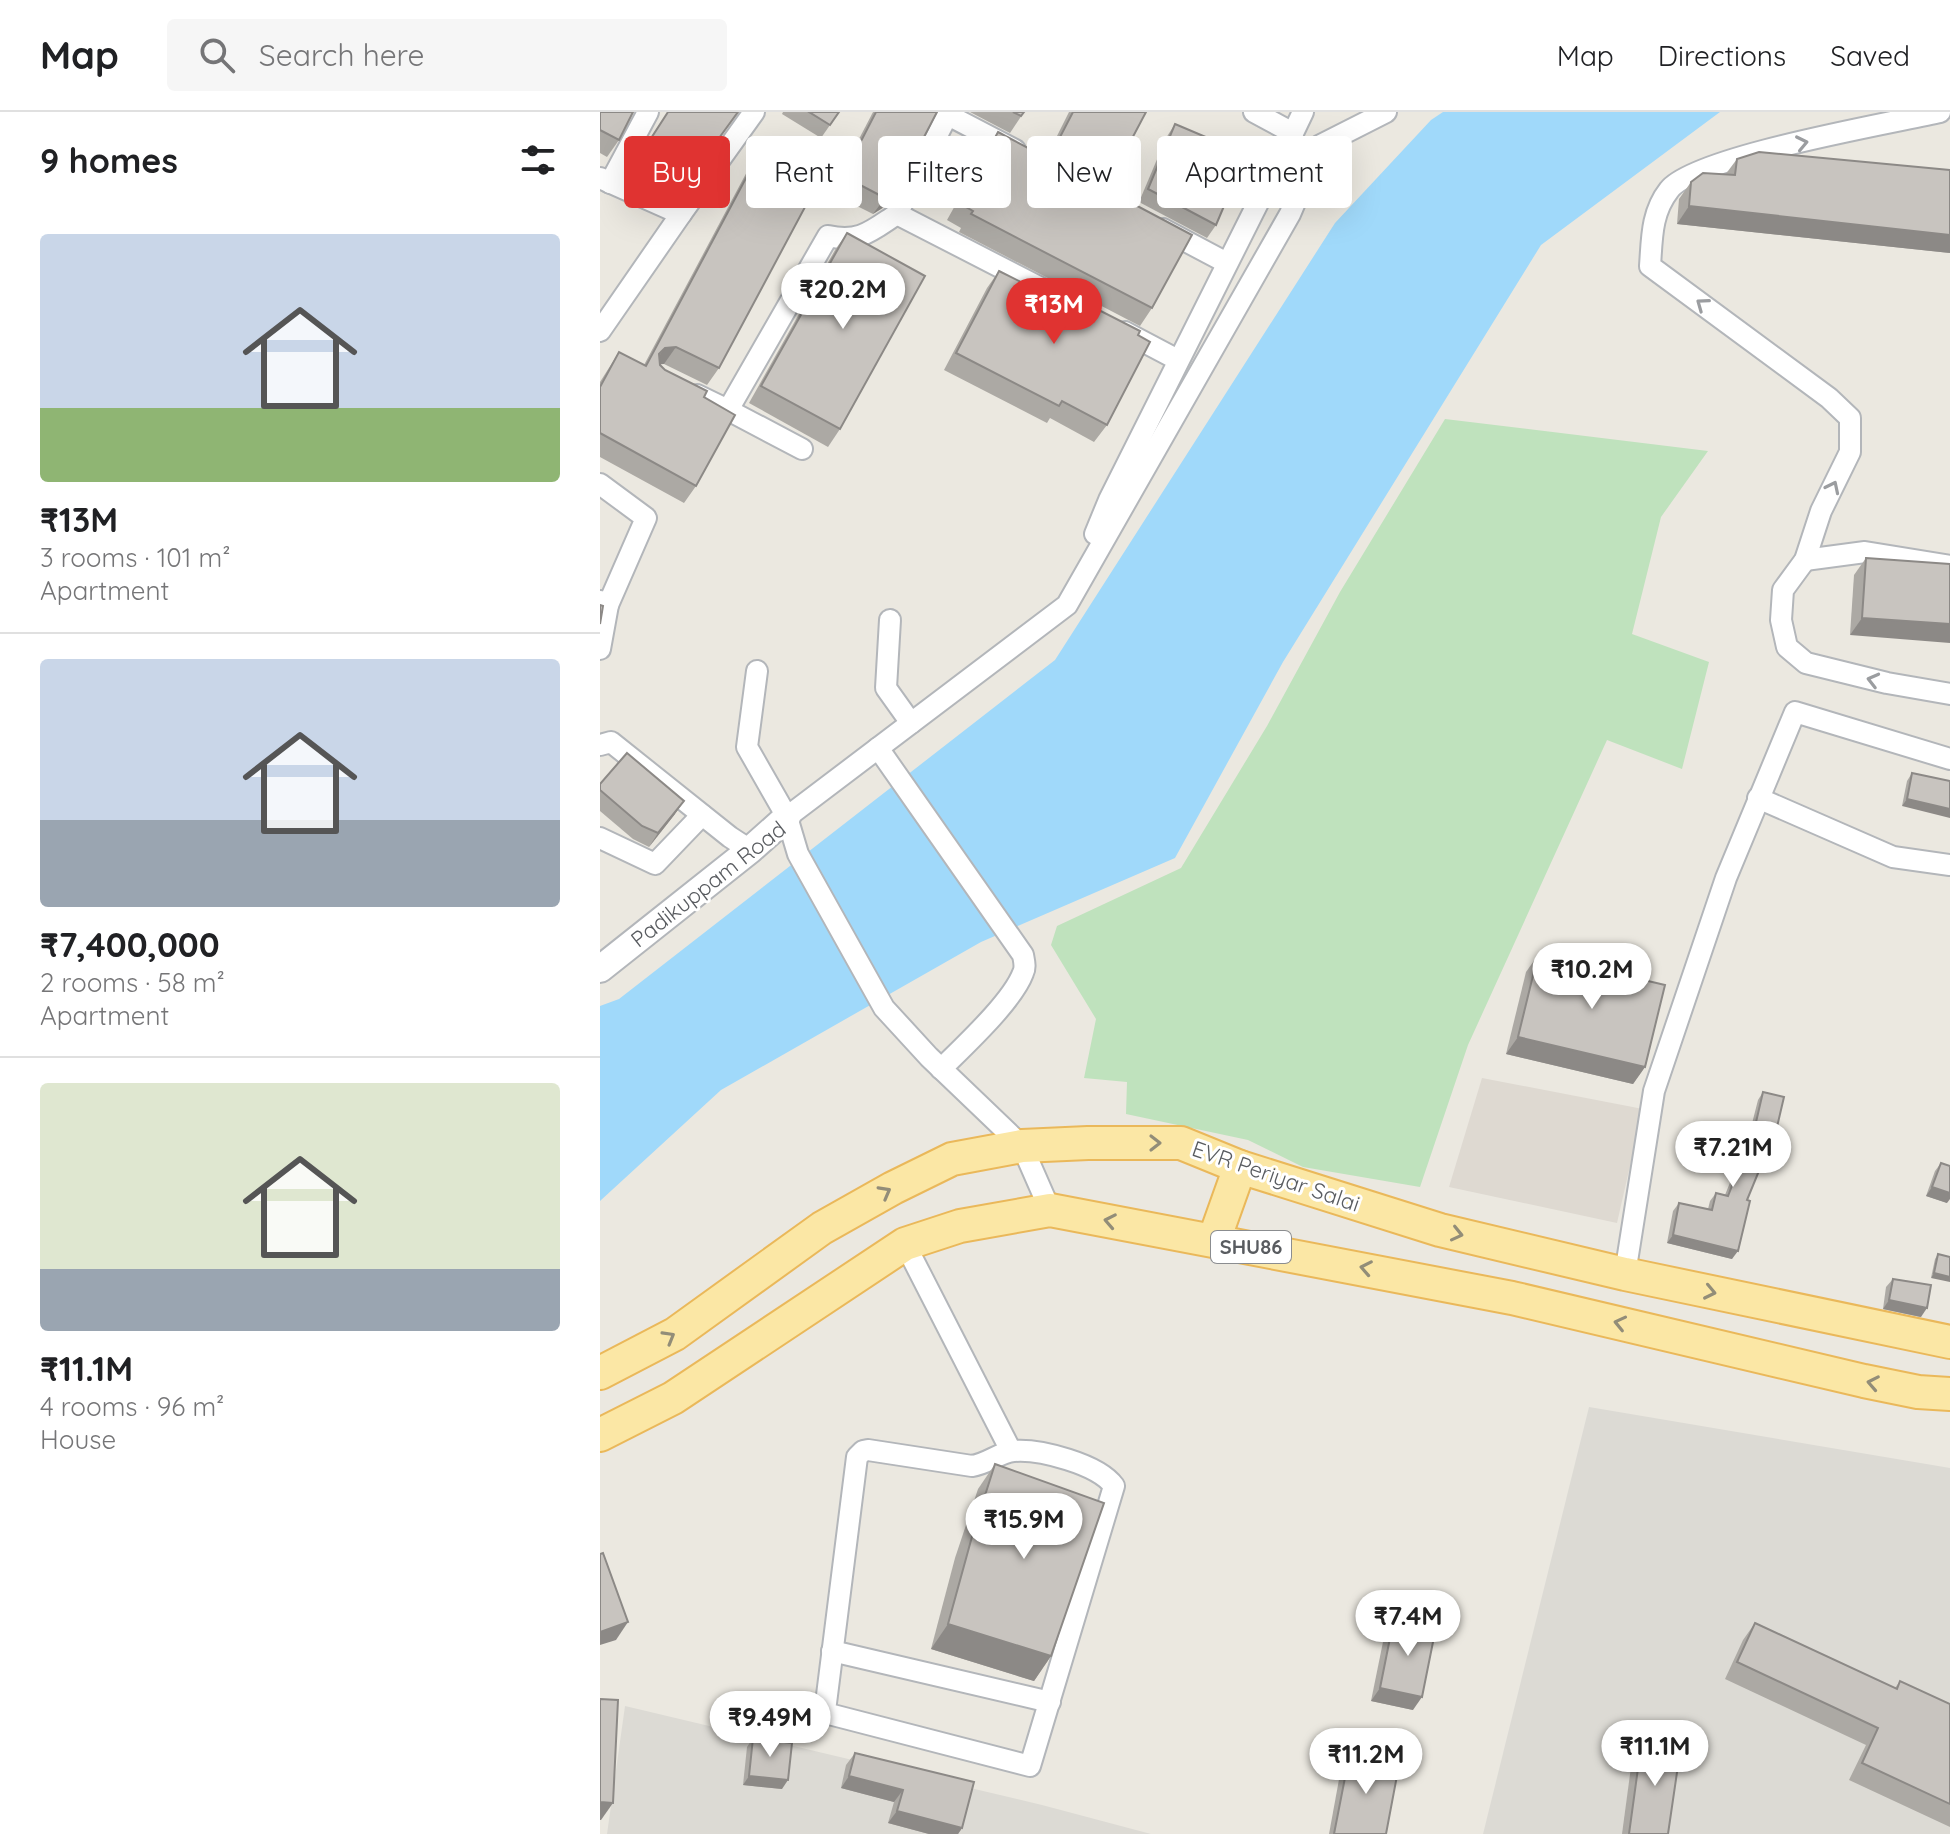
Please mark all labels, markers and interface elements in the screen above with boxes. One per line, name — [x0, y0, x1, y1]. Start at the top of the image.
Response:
search box — [167, 19, 727, 91]
text: Map — [40, 31, 119, 79]
icon: search — [195, 33, 239, 77]
text: Search here — [259, 36, 424, 74]
text: Map — [1557, 38, 1614, 73]
text: Directions — [1658, 38, 1786, 73]
text: Saved — [1830, 38, 1910, 73]
one-way arrow — [1794, 135, 1808, 152]
chip: Buy — [624, 136, 730, 208]
chip: Rent — [746, 136, 862, 208]
chip: Filters — [878, 136, 1011, 208]
chip: New — [1027, 136, 1141, 208]
chip: Apartment — [1157, 136, 1352, 208]
icon: filters — [516, 138, 560, 182]
text: 9 homes — [40, 139, 178, 182]
pin: ₹20.2M — [778, 263, 908, 331]
text: ₹20.2M — [799, 272, 887, 305]
pin: ₹13M — [1007, 278, 1101, 346]
icon: home — [228, 286, 372, 430]
text: ₹13M — [1024, 287, 1084, 320]
one-way arrow — [1696, 300, 1710, 314]
one-way arrow — [1823, 481, 1839, 495]
text: ₹13M — [40, 498, 118, 541]
text: 3 rooms · 101 m² — [40, 541, 231, 574]
text: Apartment — [40, 574, 169, 607]
one-way arrow — [1867, 672, 1881, 689]
icon: home — [228, 711, 372, 855]
street label: Padikuppam Road — [625, 815, 791, 953]
text: ₹7,400,000 — [40, 923, 220, 966]
pin: ₹10.2M — [1527, 943, 1657, 1011]
text: ₹10.2M — [1550, 952, 1634, 985]
text: 2 rooms · 58 m² — [40, 966, 225, 999]
text: Apartment — [40, 999, 169, 1032]
pin: ₹7.21M — [1668, 1121, 1798, 1189]
text: ₹7.21M — [1693, 1130, 1773, 1163]
one-way arrow — [1149, 1134, 1162, 1152]
street label: EVR Periyar Salai — [1188, 1134, 1364, 1218]
icon: home — [228, 1135, 372, 1279]
one-way arrow — [877, 1187, 891, 1202]
one-way arrow — [1103, 1213, 1117, 1230]
one-way arrow — [1449, 1225, 1463, 1242]
road number: SHU86 — [1211, 1231, 1291, 1263]
one-way arrow — [1359, 1261, 1373, 1278]
one-way arrow — [1703, 1283, 1717, 1300]
one-way arrow — [1614, 1315, 1627, 1332]
one-way arrow — [660, 1331, 675, 1347]
text: ₹11.1M — [40, 1347, 133, 1390]
one-way arrow — [1867, 1375, 1880, 1392]
text: 4 rooms · 96 m² — [40, 1390, 224, 1423]
text: House — [40, 1423, 116, 1456]
pin: ₹15.9M — [959, 1493, 1089, 1561]
text: ₹15.9M — [984, 1502, 1064, 1535]
pin: ₹7.4M — [1352, 1590, 1464, 1658]
text: ₹7.4M — [1373, 1599, 1443, 1632]
pin: ₹9.49M — [705, 1691, 835, 1759]
text: ₹9.49M — [728, 1700, 812, 1733]
pin: ₹11.1M — [1590, 1720, 1720, 1788]
pin: ₹11.2M — [1301, 1728, 1431, 1796]
text: ₹11.1M — [1619, 1729, 1691, 1762]
text: ₹11.2M — [1327, 1737, 1405, 1770]

